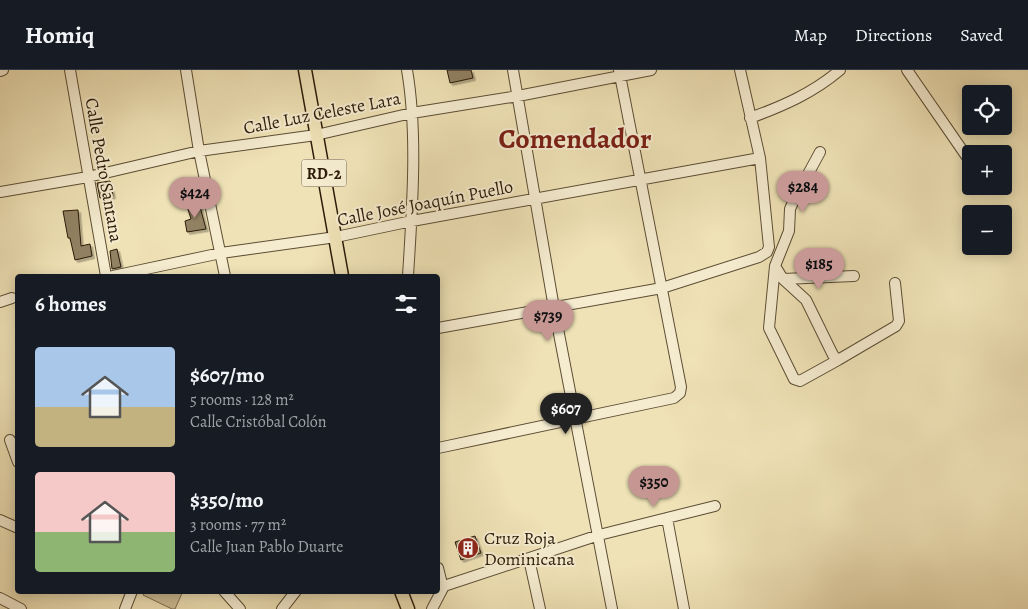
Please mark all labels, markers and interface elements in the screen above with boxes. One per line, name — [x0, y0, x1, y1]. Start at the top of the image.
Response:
text: Homiq — [25, 19, 94, 51]
text: Map — [794, 23, 827, 47]
text: Directions — [855, 23, 932, 47]
text: Saved — [960, 23, 1003, 47]
map controls — [962, 85, 1012, 255]
button: locate — [962, 85, 1012, 135]
street label: Calle Luz Celeste Lara — [241, 86, 403, 140]
street label: Calle Pedro Santana — [79, 96, 129, 245]
district label: Comendador — [499, 120, 652, 158]
button: + — [962, 145, 1012, 195]
road number: RD-2 — [302, 160, 346, 186]
pin: $284 — [773, 170, 833, 213]
street label: Calle José Joaquín Puello — [335, 174, 515, 232]
pin: $424 — [165, 176, 225, 219]
text: $284 — [788, 176, 818, 198]
text: $424 — [180, 182, 210, 204]
button: − — [962, 205, 1012, 255]
pin: $185 — [789, 248, 849, 290]
text: $185 — [805, 253, 833, 275]
text: 6 homes — [35, 290, 107, 318]
icon: filters — [392, 290, 420, 318]
pin: $739 — [518, 300, 578, 342]
text: $739 — [534, 305, 562, 327]
text: $607/mo — [190, 361, 264, 389]
icon: home — [75, 367, 135, 427]
text: 5 rooms · 128 m² — [190, 389, 294, 411]
pin: $607 — [536, 392, 596, 435]
text: $607 — [551, 398, 581, 420]
text: Calle Cristóbal Colón — [190, 411, 327, 433]
pin: $350 — [624, 466, 684, 508]
text: $350 — [639, 471, 669, 493]
text: $350/mo — [190, 486, 264, 514]
icon: home — [75, 492, 135, 552]
text: 3 rooms · 77 m² — [190, 514, 286, 536]
place label: Cruz Roja Dominicana — [484, 526, 575, 571]
text: Calle Juan Pablo Duarte — [190, 536, 343, 558]
building icon: Cruz Roja Dominicana — [456, 536, 480, 560]

